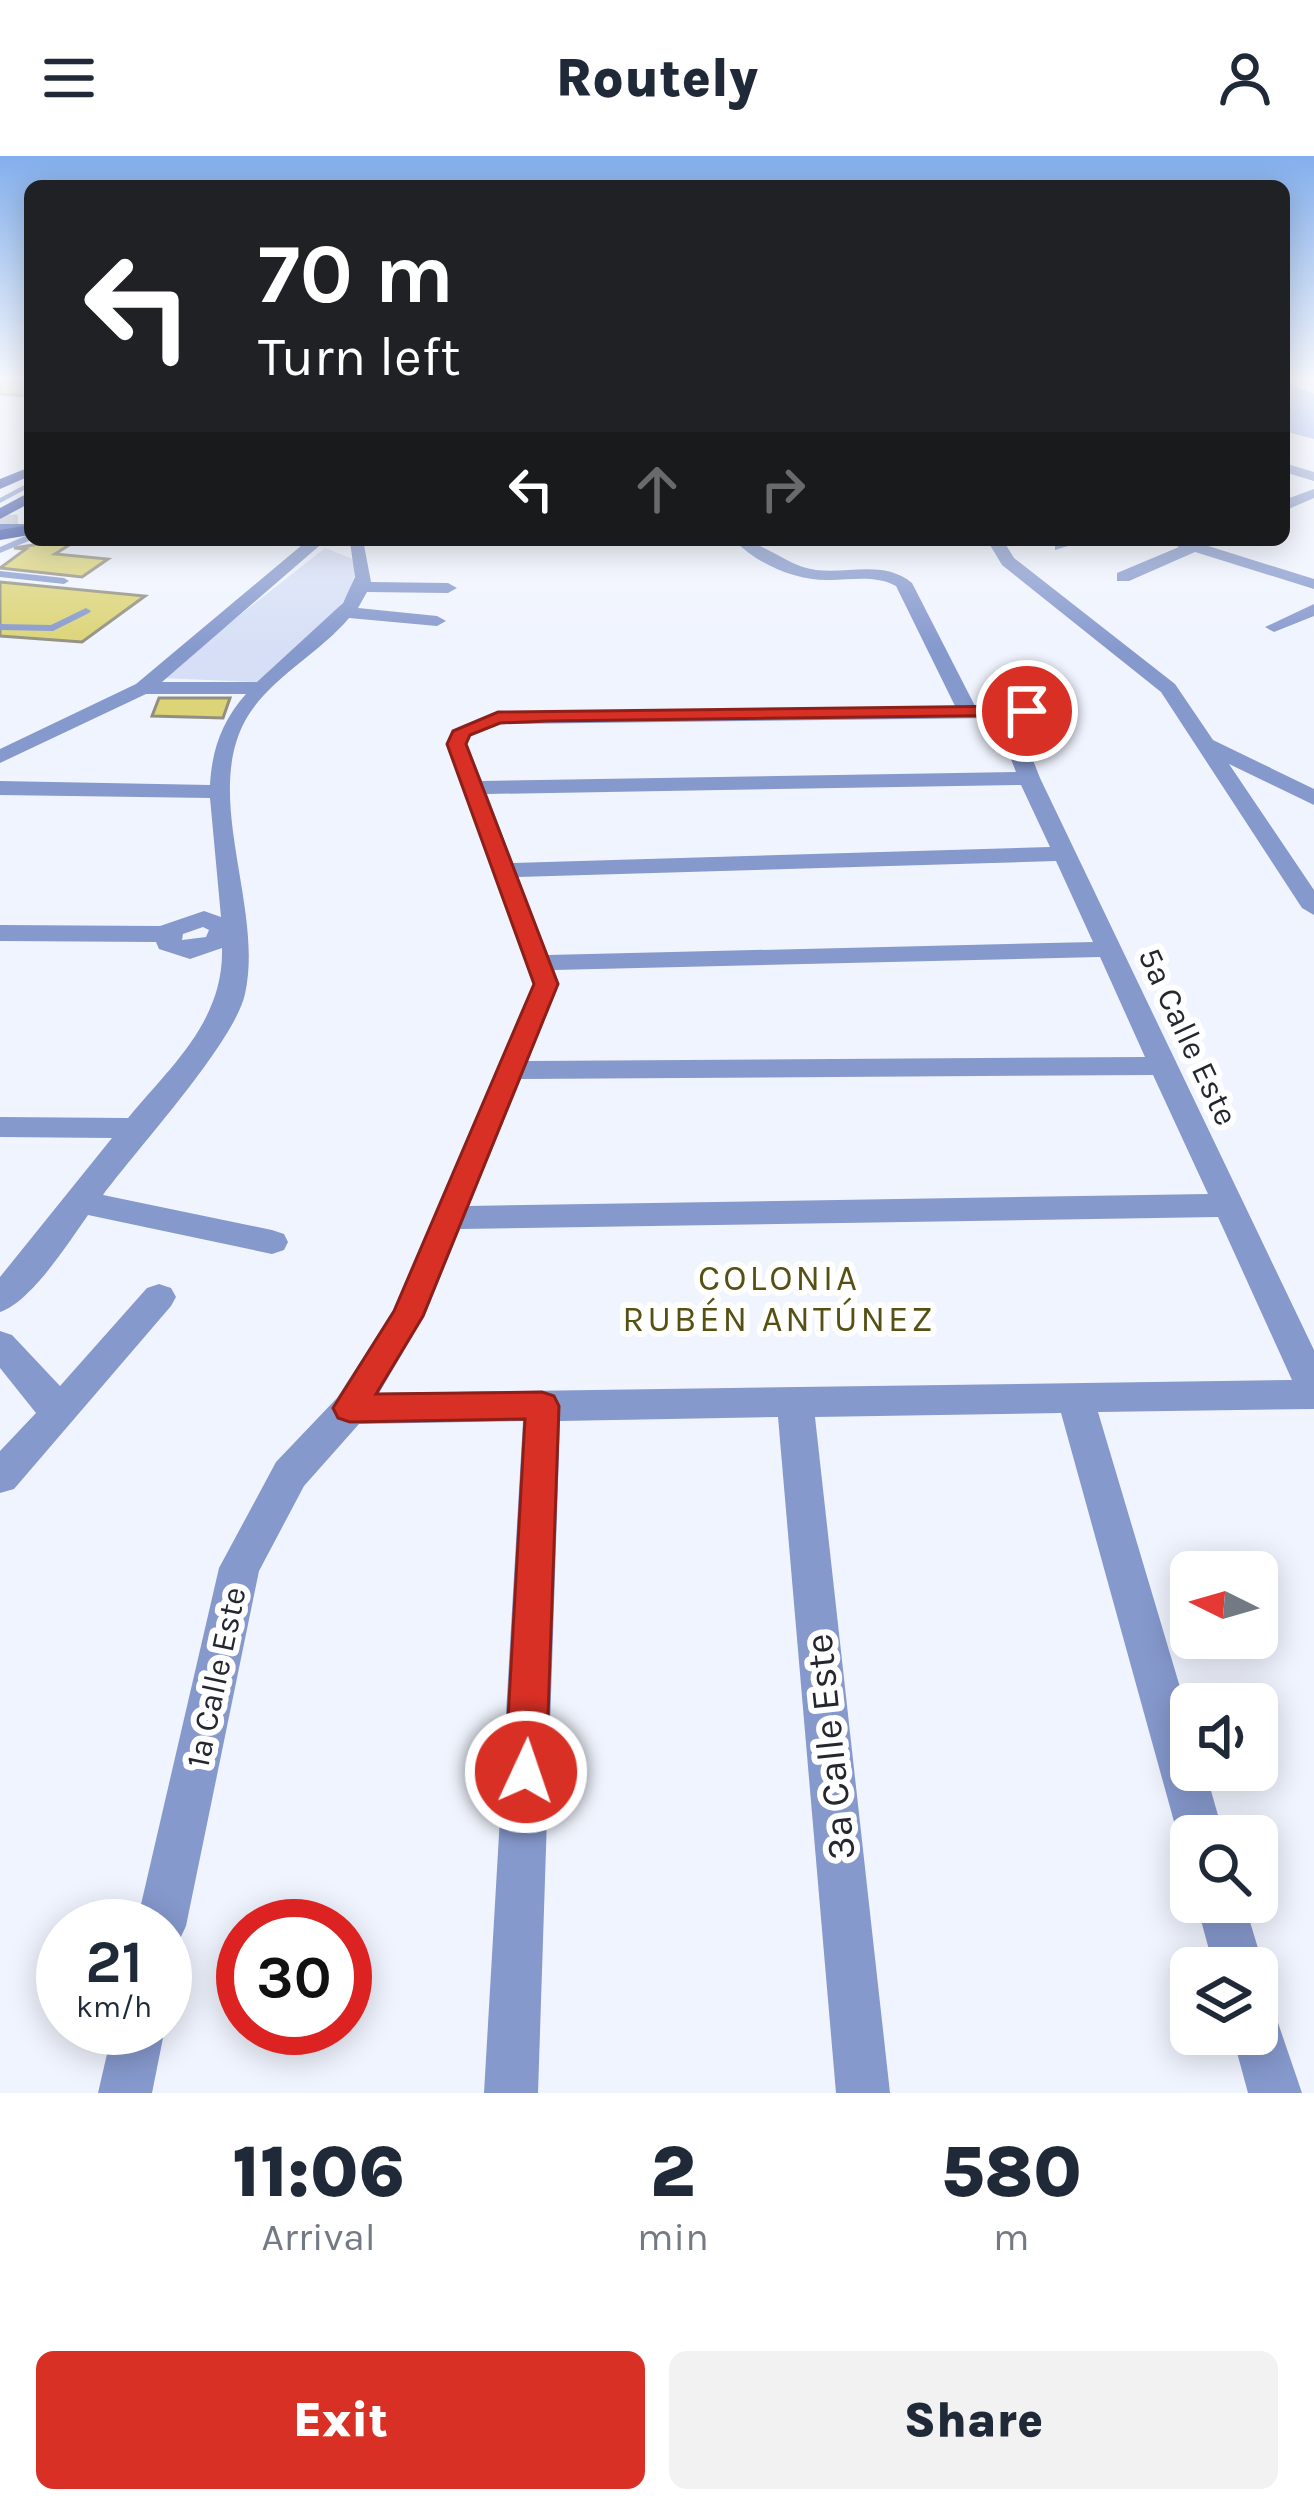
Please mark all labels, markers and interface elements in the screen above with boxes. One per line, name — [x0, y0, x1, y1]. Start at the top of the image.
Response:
icon: menu — [36, 45, 102, 111]
icon: person — [1212, 45, 1278, 111]
text: Routely — [556, 46, 758, 110]
text: 70 m — [258, 225, 454, 323]
icon: left — [60, 228, 216, 384]
text: Turn left — [258, 325, 461, 389]
icon: left — [498, 456, 564, 522]
icon: ahead — [624, 456, 690, 522]
icon: right — [750, 456, 816, 522]
pin — [976, 660, 1078, 762]
icon: arrive — [994, 678, 1060, 744]
street label: 5a Calle Este — [1130, 942, 1246, 1131]
district label: COLONIA RUBÉN ANTÚNEZ — [622, 1257, 936, 1340]
north arrow — [1170, 1551, 1278, 1659]
map controls — [1170, 1551, 1278, 2055]
street label: 1a Calle Este — [178, 1583, 254, 1771]
street label: 3a Calle Este — [795, 1631, 865, 1862]
button: sound — [1170, 1683, 1278, 1791]
position arrow — [463, 1709, 589, 1835]
button: search — [1170, 1815, 1278, 1923]
speed limit sign: 30 — [216, 1899, 372, 2055]
text: 21 — [85, 1927, 143, 1997]
button: layers — [1170, 1947, 1278, 2055]
text: km/h — [76, 1989, 152, 2025]
text: 11:06 — [232, 2130, 405, 2214]
text: 2 — [650, 2130, 696, 2214]
text: 580 — [941, 2130, 1082, 2214]
text: Arrival — [261, 2214, 376, 2260]
text: min — [637, 2214, 709, 2260]
text: m — [993, 2214, 1030, 2260]
button: Exit — [36, 2351, 645, 2489]
button: Share — [669, 2351, 1278, 2489]

